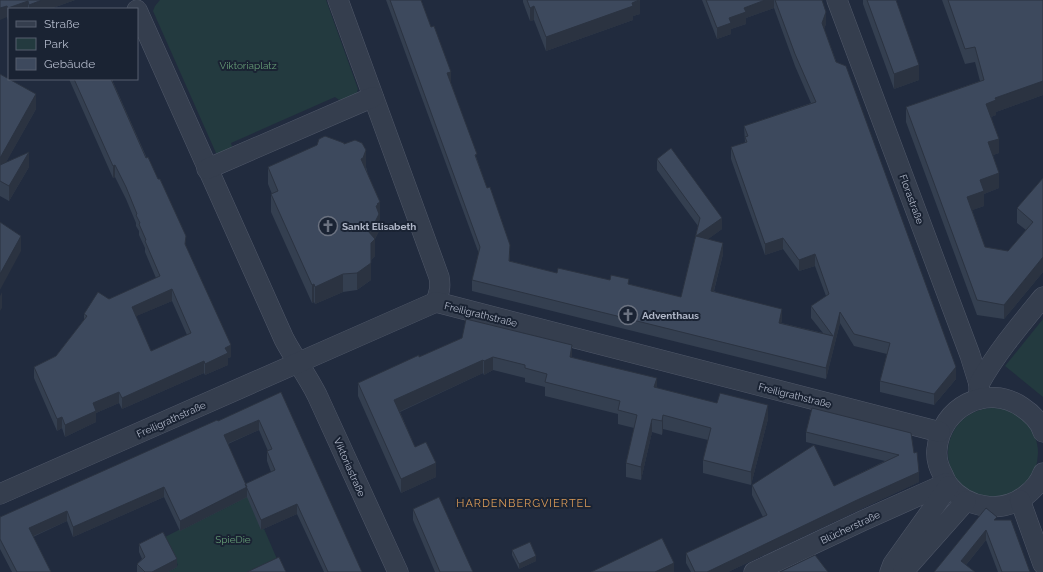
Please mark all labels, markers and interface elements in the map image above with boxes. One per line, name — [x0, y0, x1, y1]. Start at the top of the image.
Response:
legend — [8, 8, 138, 80]
text: Straße — [44, 17, 80, 31]
text: Park — [44, 37, 69, 51]
text: Gebäude — [44, 57, 95, 71]
park label: Viktoriaplatz — [219, 60, 277, 71]
street label: Florastraße — [897, 173, 926, 226]
church icon: Sankt Elisabeth — [317, 215, 339, 237]
place label: Sankt Elisabeth — [342, 221, 416, 232]
street label: Freiligrathstraße — [443, 300, 519, 329]
church icon: Adventhaus — [617, 304, 639, 326]
place label: Adventhaus — [642, 310, 699, 321]
street label: Freiligrathstraße — [757, 381, 833, 410]
street label: Freiligrathstraße — [135, 399, 208, 440]
street label: Viktoriastraße — [332, 436, 367, 498]
district label: HARDENBERGVIERTEL — [456, 497, 592, 510]
street label: Blücherstraße — [819, 509, 882, 546]
park label: SpieDie — [215, 534, 251, 545]

